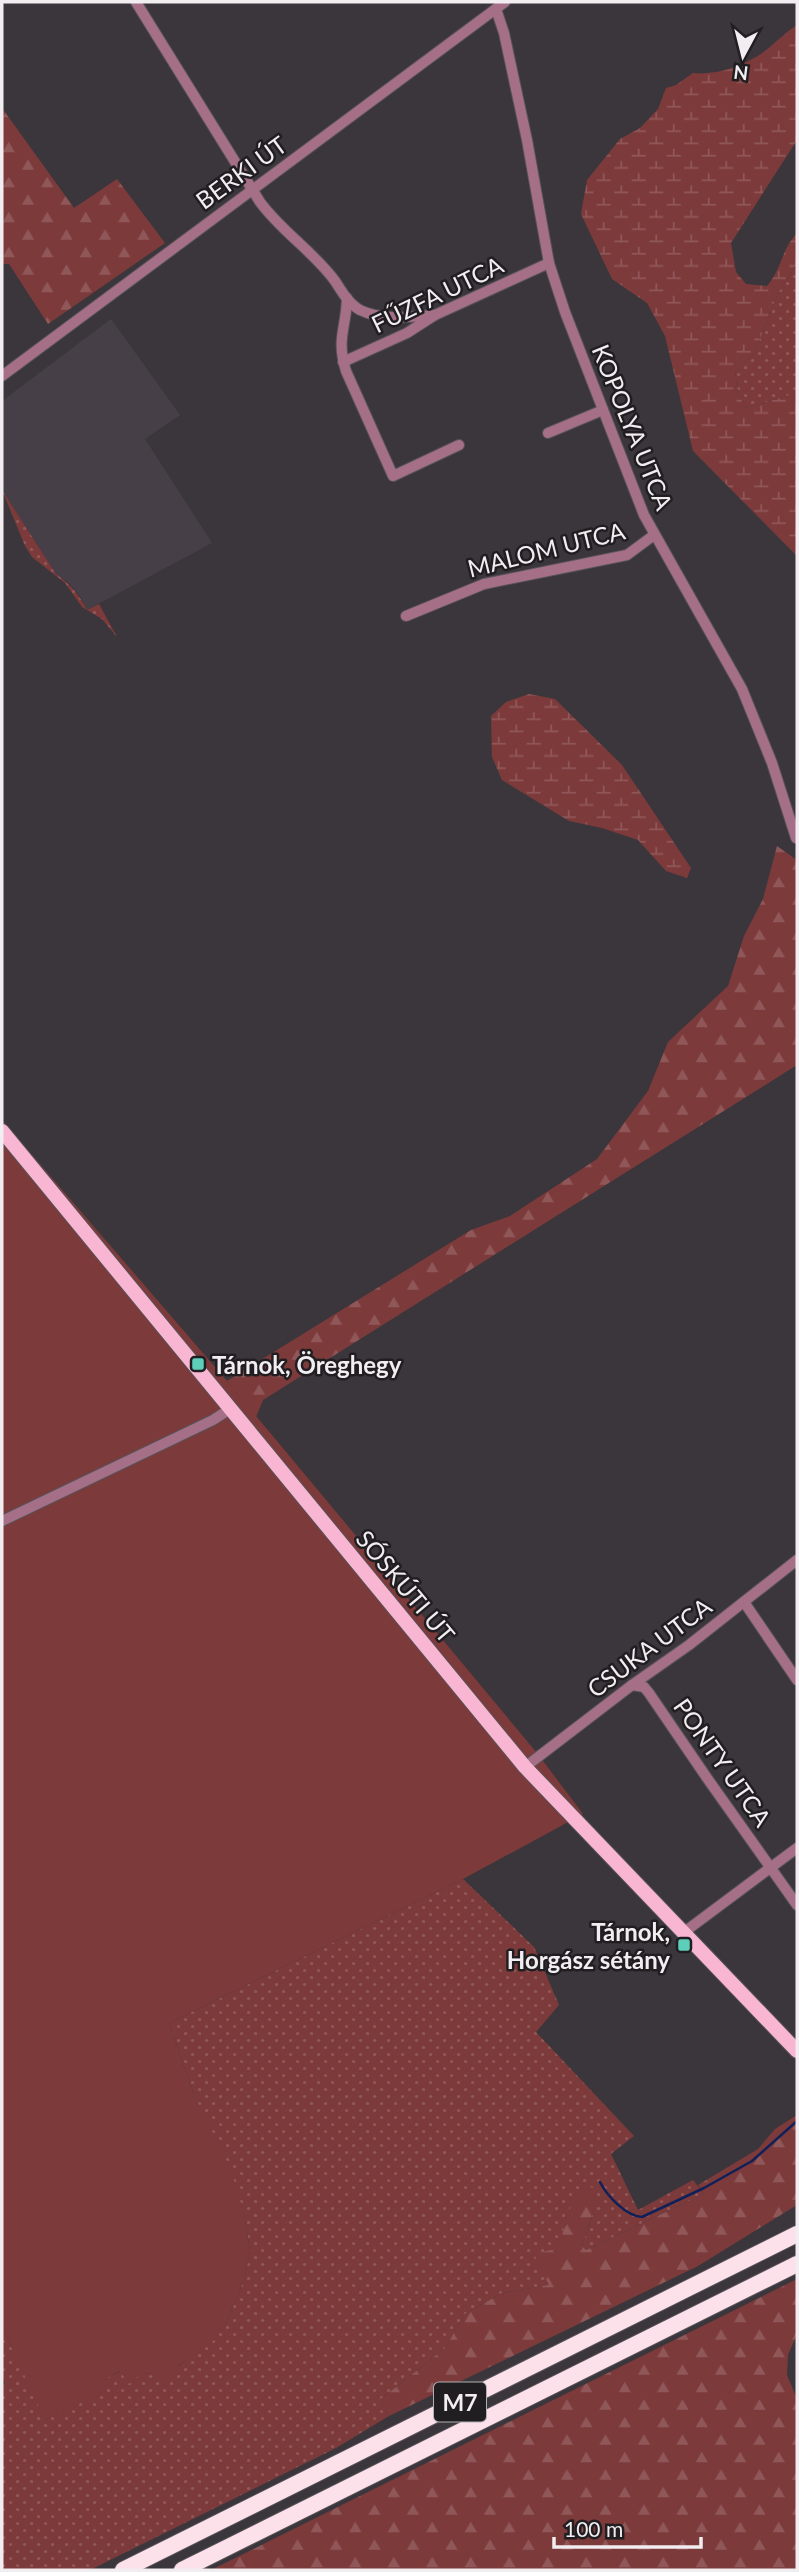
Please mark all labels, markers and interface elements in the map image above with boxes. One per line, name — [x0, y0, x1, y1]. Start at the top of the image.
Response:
north arrow — [708, 21, 778, 91]
text: N — [732, 61, 750, 86]
street label: BERKI ÚT — [190, 129, 292, 215]
street label: FŰZFA UTCA — [366, 249, 508, 338]
street label: KOPOLYA UTCA — [587, 340, 680, 515]
street label: MALOM UTCA — [464, 515, 628, 583]
place label: Tárnok, Öreghegy — [212, 1350, 402, 1379]
marker: Tárnok, Öreghegy — [190, 1356, 206, 1372]
street label: SÓSKÚTI ÚT — [351, 1524, 461, 1648]
street label: CSUKA UTCA — [581, 1591, 717, 1703]
street label: PONTY UTCA — [668, 1692, 778, 1832]
place label: Tárnok, Horgász sétány — [507, 1917, 670, 1974]
marker: Tárnok, Horgász sétány — [676, 1937, 692, 1953]
road number: M7 — [434, 2382, 486, 2422]
scale bar — [554, 2506, 701, 2550]
text: 100 m — [564, 2516, 623, 2541]

